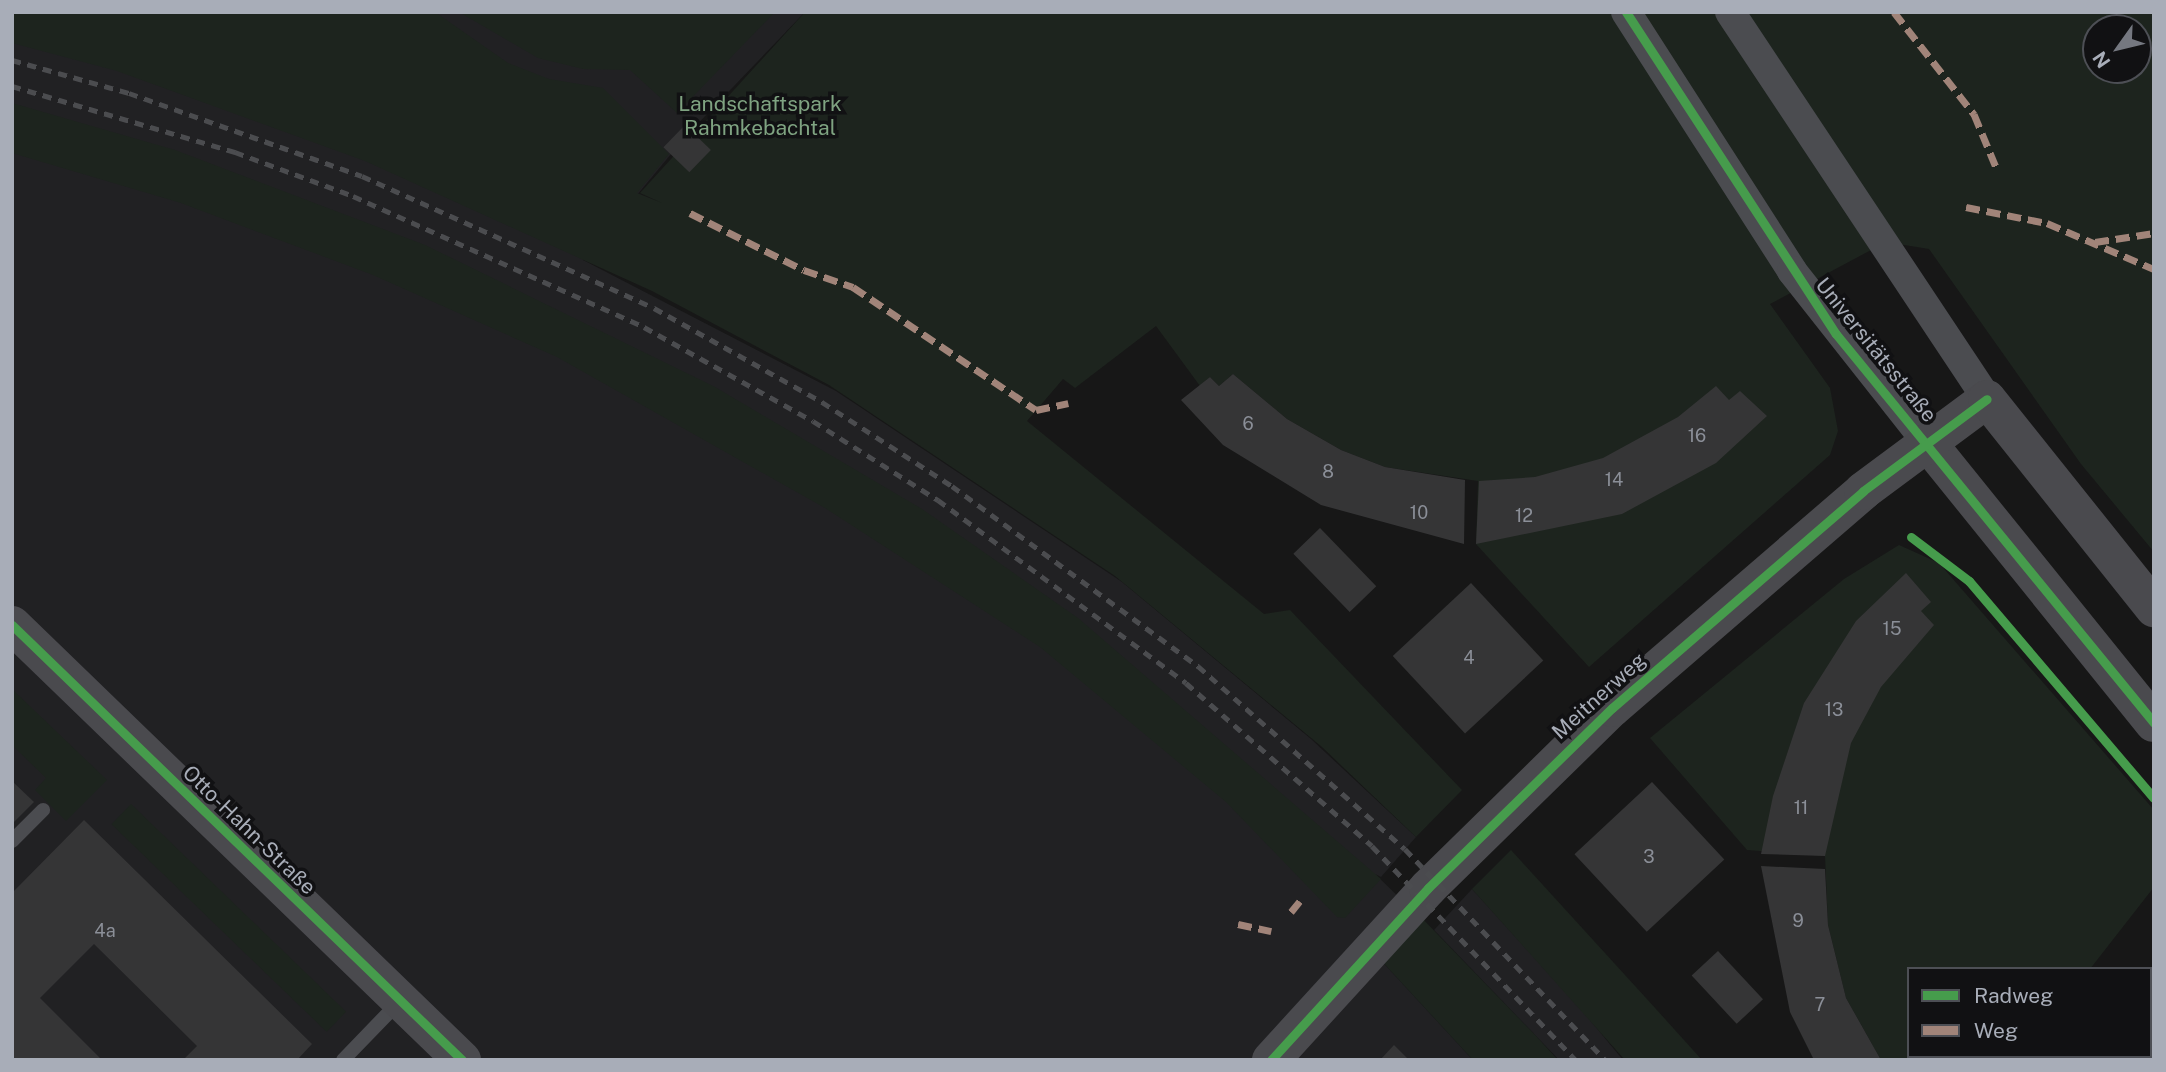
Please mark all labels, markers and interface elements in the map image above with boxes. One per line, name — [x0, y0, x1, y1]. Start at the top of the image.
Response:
north arrow — [2082, 14, 2152, 84]
text: N — [2088, 47, 2115, 72]
park label: Landschaftspark Rahmkebachtal — [678, 91, 842, 141]
street label: Universitätsstraße — [1810, 273, 1942, 427]
house number: 6 — [1242, 413, 1254, 435]
house number: 16 — [1688, 425, 1706, 447]
house number: 8 — [1322, 461, 1334, 483]
house number: 14 — [1605, 469, 1623, 491]
house number: 10 — [1410, 502, 1428, 524]
house number: 12 — [1515, 505, 1533, 527]
house number: 15 — [1883, 618, 1901, 640]
house number: 4 — [1463, 647, 1475, 669]
street label: Meitnerweg — [1547, 647, 1651, 745]
house number: 13 — [1825, 699, 1843, 721]
street label: Otto-Hahn-Straße — [177, 760, 321, 900]
house number: 11 — [1794, 797, 1808, 819]
house number: 3 — [1643, 846, 1655, 868]
house number: 9 — [1792, 910, 1804, 932]
house number: 4a — [94, 920, 116, 942]
legend — [1907, 967, 2152, 1058]
text: Radweg — [1974, 983, 2053, 1008]
house number: 7 — [1815, 994, 1825, 1016]
text: Weg — [1974, 1018, 2018, 1043]

